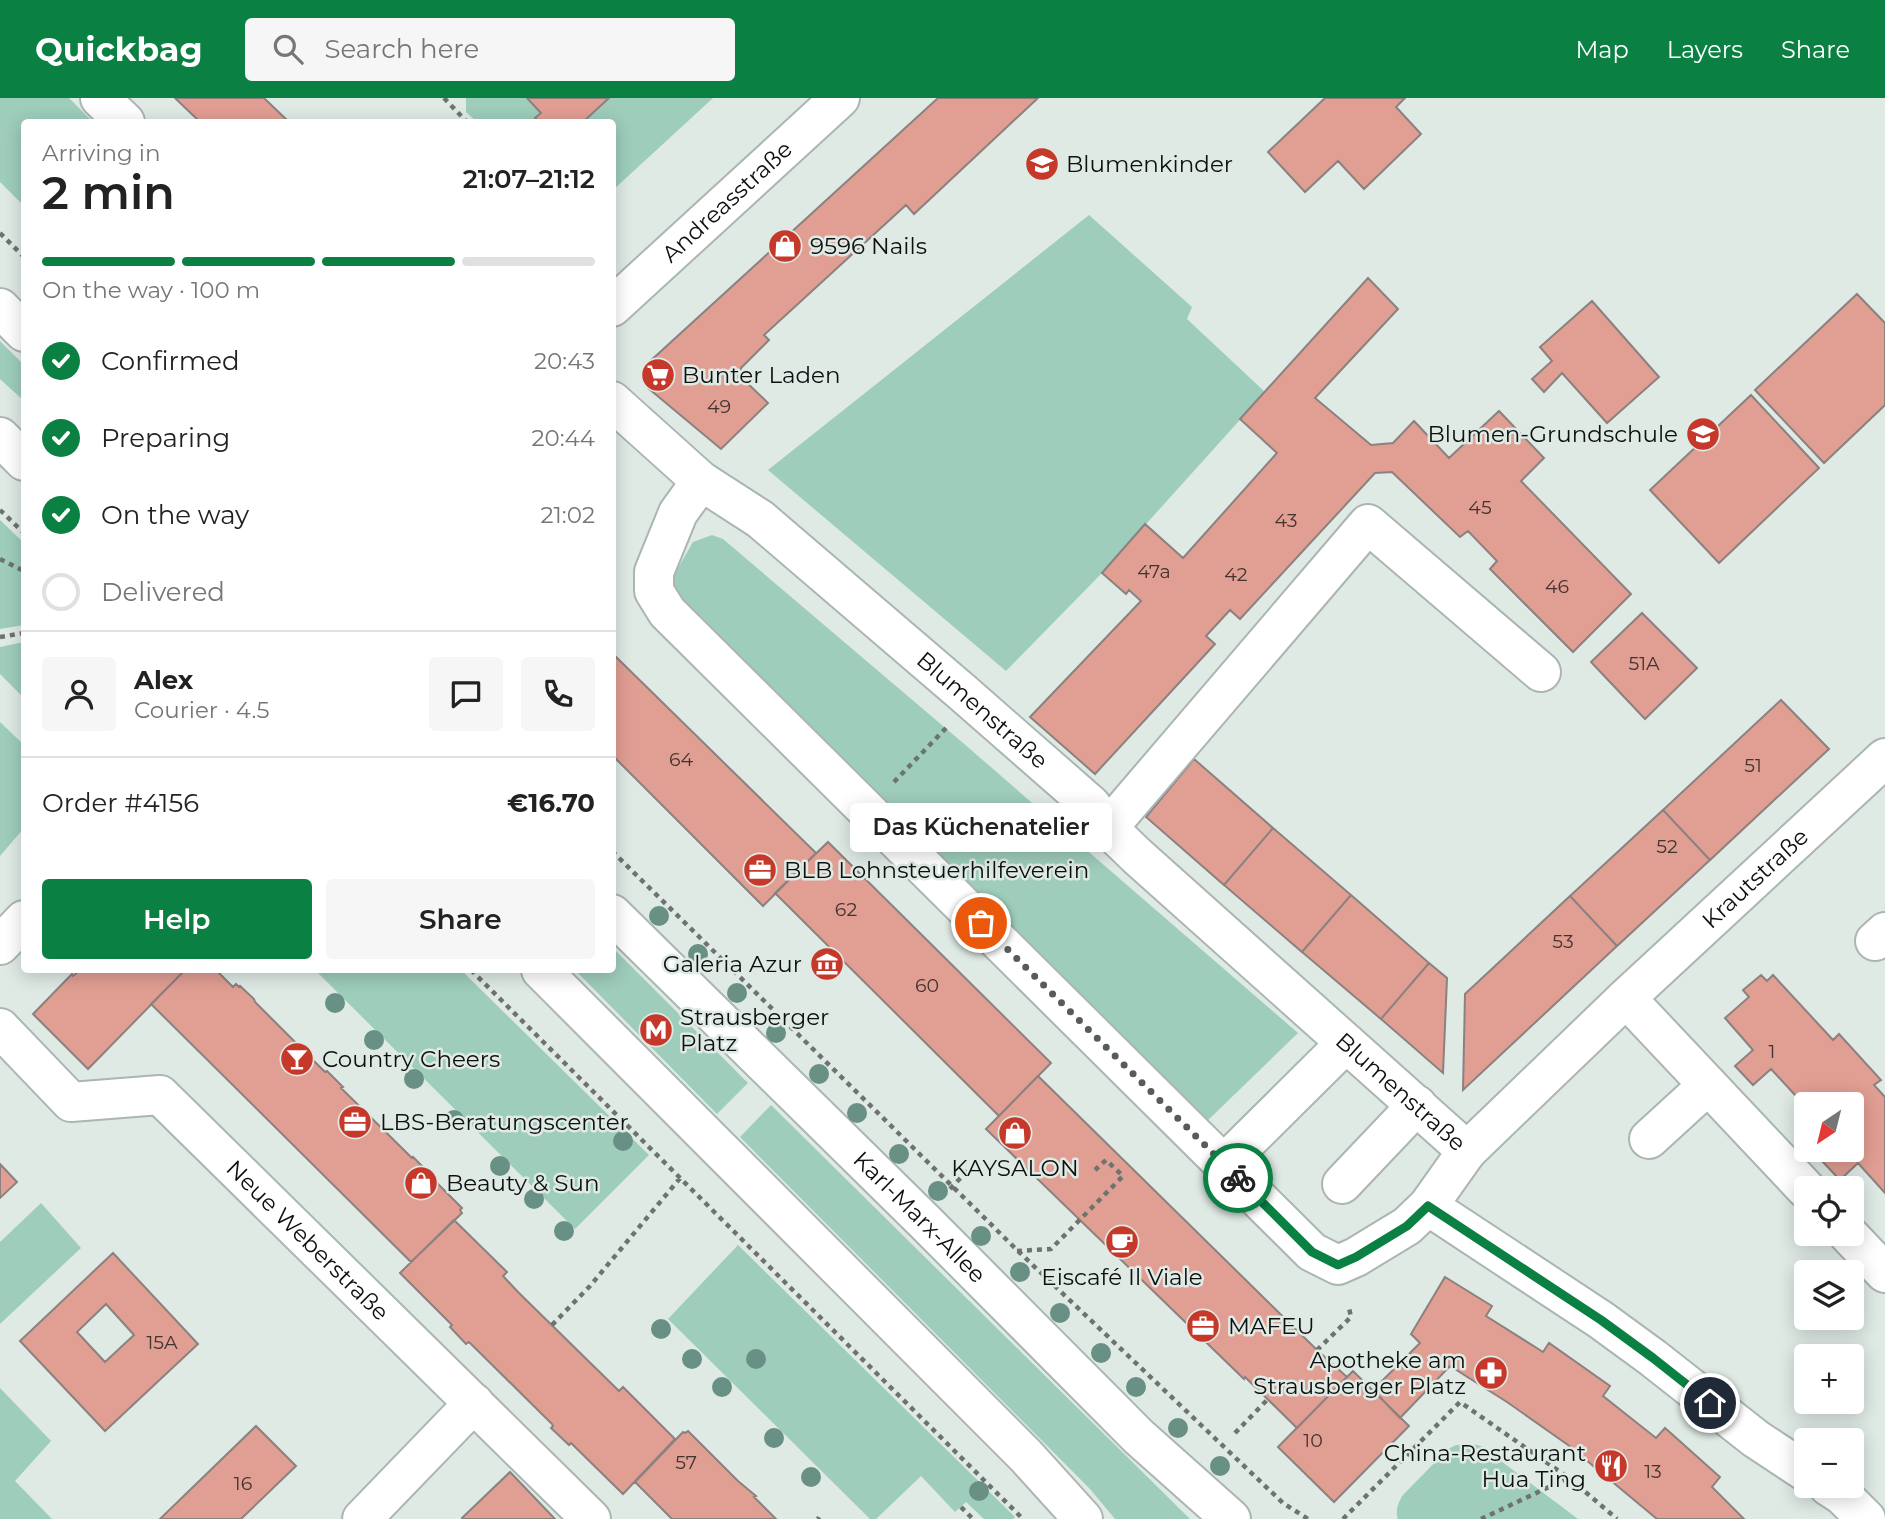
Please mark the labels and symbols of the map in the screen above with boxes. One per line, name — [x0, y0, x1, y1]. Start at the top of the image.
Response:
street label: Andreasstraße — [656, 135, 798, 268]
school or university icon: Blumenkinder — [1023, 145, 1061, 183]
place label: Blumenkinder — [1066, 150, 1233, 178]
shop icon: 9596 Nails — [766, 227, 804, 265]
place label: 9596 Nails — [810, 232, 927, 260]
supermarket icon: Bunter Laden — [639, 356, 677, 394]
place label: Bunter Laden — [682, 361, 841, 389]
house number: 49 — [707, 395, 731, 418]
school or university icon: Blumen-Grundschule — [1684, 415, 1722, 453]
place label: Blumen-Grundschule — [1428, 420, 1678, 448]
house number: 45 — [1468, 496, 1492, 519]
house number: 43 — [1275, 509, 1298, 532]
house number: 47a — [1137, 560, 1171, 583]
house number: 42 — [1224, 563, 1248, 586]
house number: 46 — [1545, 575, 1569, 598]
street label: Blumenstraße — [911, 646, 1054, 775]
house number: 51A — [1628, 652, 1660, 675]
house number: 64 — [669, 748, 694, 771]
house number: 51 — [1744, 754, 1762, 777]
callout: Das Küchenatelier — [850, 804, 1112, 853]
street label: Krautstraße — [1696, 822, 1814, 934]
house number: 52 — [1656, 835, 1678, 858]
office icon: BLB Lohnsteuerhilfeverein — [741, 851, 779, 889]
place label: BLB Lohnsteuerhilfeverein — [784, 856, 1089, 884]
pin — [951, 893, 1011, 953]
house number: 62 — [835, 898, 857, 921]
house number: 53 — [1552, 930, 1574, 953]
museum icon: Galeria Azur — [808, 945, 846, 983]
place label: Galeria Azur — [663, 950, 802, 978]
house number: 60 — [915, 974, 939, 997]
place label: Strausberger Platz — [680, 1003, 829, 1057]
metro station icon: Strausberger Platz — [637, 1011, 675, 1049]
street label: Blumenstraße — [1330, 1026, 1471, 1157]
bar icon: Country Cheers — [278, 1040, 316, 1078]
house number: 1 — [1769, 1040, 1775, 1063]
place label: Country Cheers — [322, 1045, 500, 1073]
north arrow — [1794, 1092, 1864, 1162]
office icon: LBS-Beratungscenter — [336, 1103, 374, 1141]
place label: LBS-Beratungscenter — [380, 1108, 629, 1136]
shop icon: KAYSALON — [996, 1114, 1034, 1152]
courier — [1203, 1143, 1273, 1213]
street label: Karl-Marx-Allee — [848, 1146, 992, 1289]
street label: Neue Weberstraße — [221, 1154, 395, 1326]
place label: KAYSALON — [951, 1154, 1079, 1182]
shop icon: Beauty & Sun — [402, 1164, 440, 1202]
place label: Beauty & Sun — [446, 1169, 600, 1197]
cafe icon: Eiscafé Il Viale — [1103, 1223, 1141, 1261]
place label: Eiscafé Il Viale — [1041, 1263, 1203, 1291]
office icon: MAFEU — [1184, 1307, 1222, 1345]
place label: MAFEU — [1228, 1312, 1315, 1340]
house number: 15A — [146, 1331, 178, 1354]
place label: Apotheke am Strausberger Platz — [1253, 1346, 1466, 1400]
pharmacy icon: Apotheke am Strausberger Platz — [1472, 1354, 1510, 1392]
pin — [1680, 1373, 1740, 1433]
house number: 10 — [1303, 1429, 1323, 1452]
place label: China-Restaurant Hua Ting — [1384, 1439, 1586, 1493]
restaurant icon: China-Restaurant Hua Ting — [1592, 1447, 1630, 1485]
house number: 57 — [675, 1451, 697, 1474]
house number: 13 — [1644, 1460, 1662, 1483]
house number: 16 — [234, 1472, 252, 1495]

